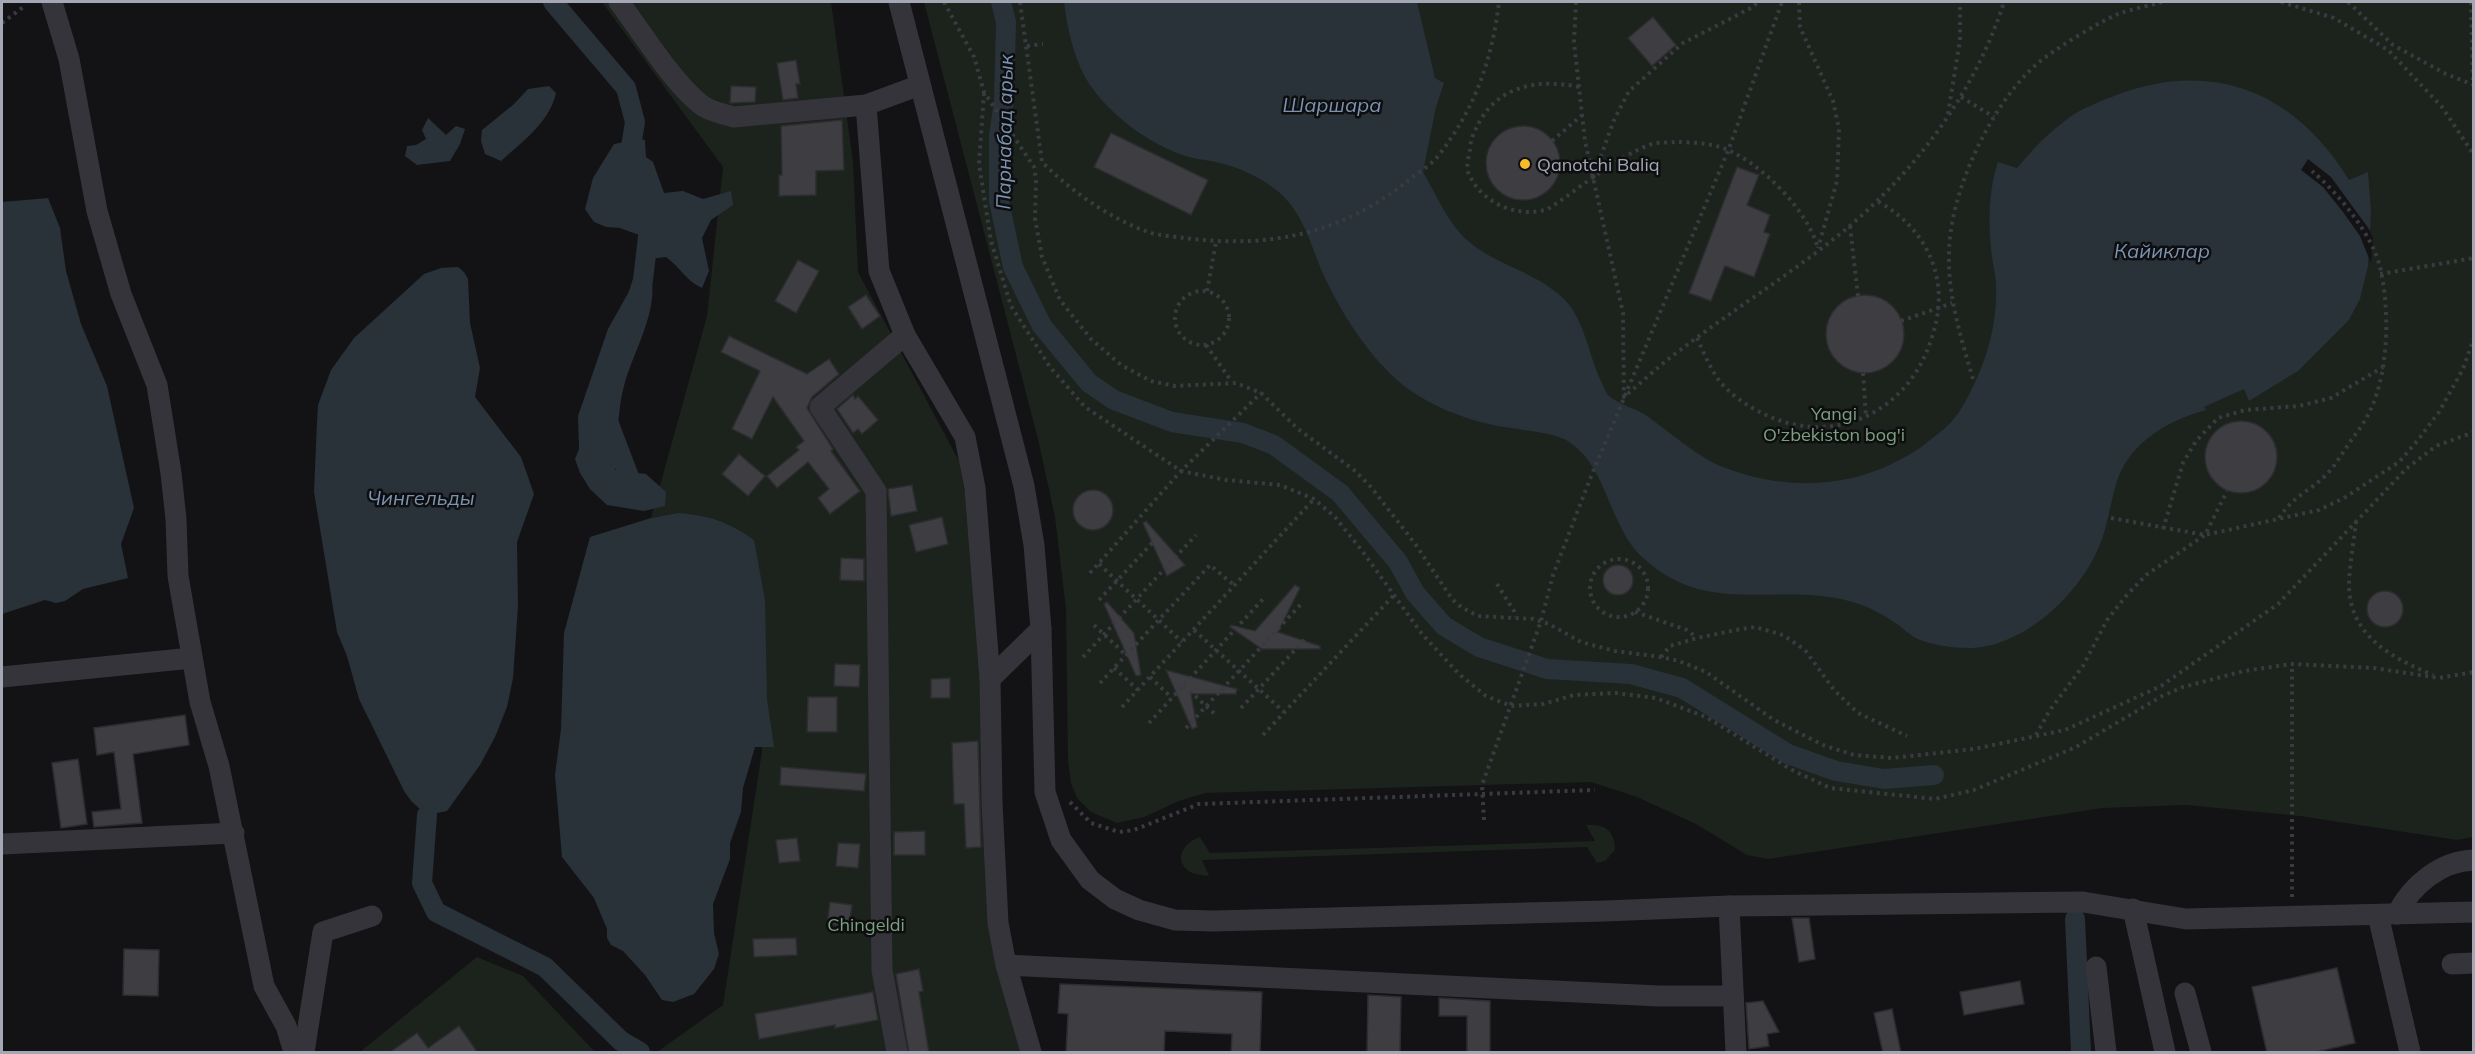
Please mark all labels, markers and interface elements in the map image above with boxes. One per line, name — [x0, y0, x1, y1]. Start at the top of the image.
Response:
water label: Парнабад арык — [990, 53, 1018, 210]
water label: Шаршара — [1283, 92, 1381, 117]
place label: Qanotchi Baliq — [1537, 153, 1660, 176]
marker: Qanotchi Baliq — [1518, 157, 1532, 171]
water label: Кайиклар — [2114, 238, 2210, 263]
park label: Yangi O'zbekiston bog'i — [1763, 402, 1905, 446]
water label: Чингельды — [367, 485, 475, 510]
park label: Chingeldi — [827, 913, 905, 936]

